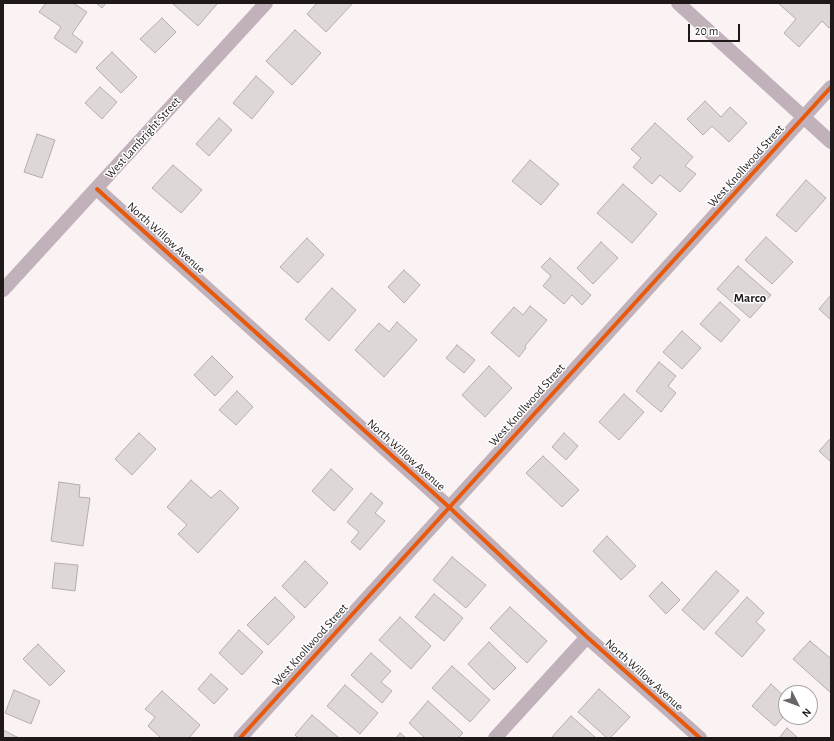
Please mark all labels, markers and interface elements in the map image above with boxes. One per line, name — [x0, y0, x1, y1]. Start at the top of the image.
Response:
scale bar — [690, 16, 742, 42]
text: 20 m — [695, 25, 718, 37]
street label: West Lambright Street — [103, 94, 183, 182]
street label: West Knollwood Street — [705, 122, 787, 210]
street label: North Willow Avenue — [124, 199, 208, 277]
district label: Marco — [734, 290, 766, 306]
street label: West Knollwood Street — [486, 361, 568, 449]
street label: North Willow Avenue — [364, 416, 448, 494]
street label: West Knollwood Street — [269, 601, 351, 689]
street label: North Willow Avenue — [602, 636, 686, 714]
north arrow — [778, 685, 818, 725]
text: N — [800, 706, 813, 719]

